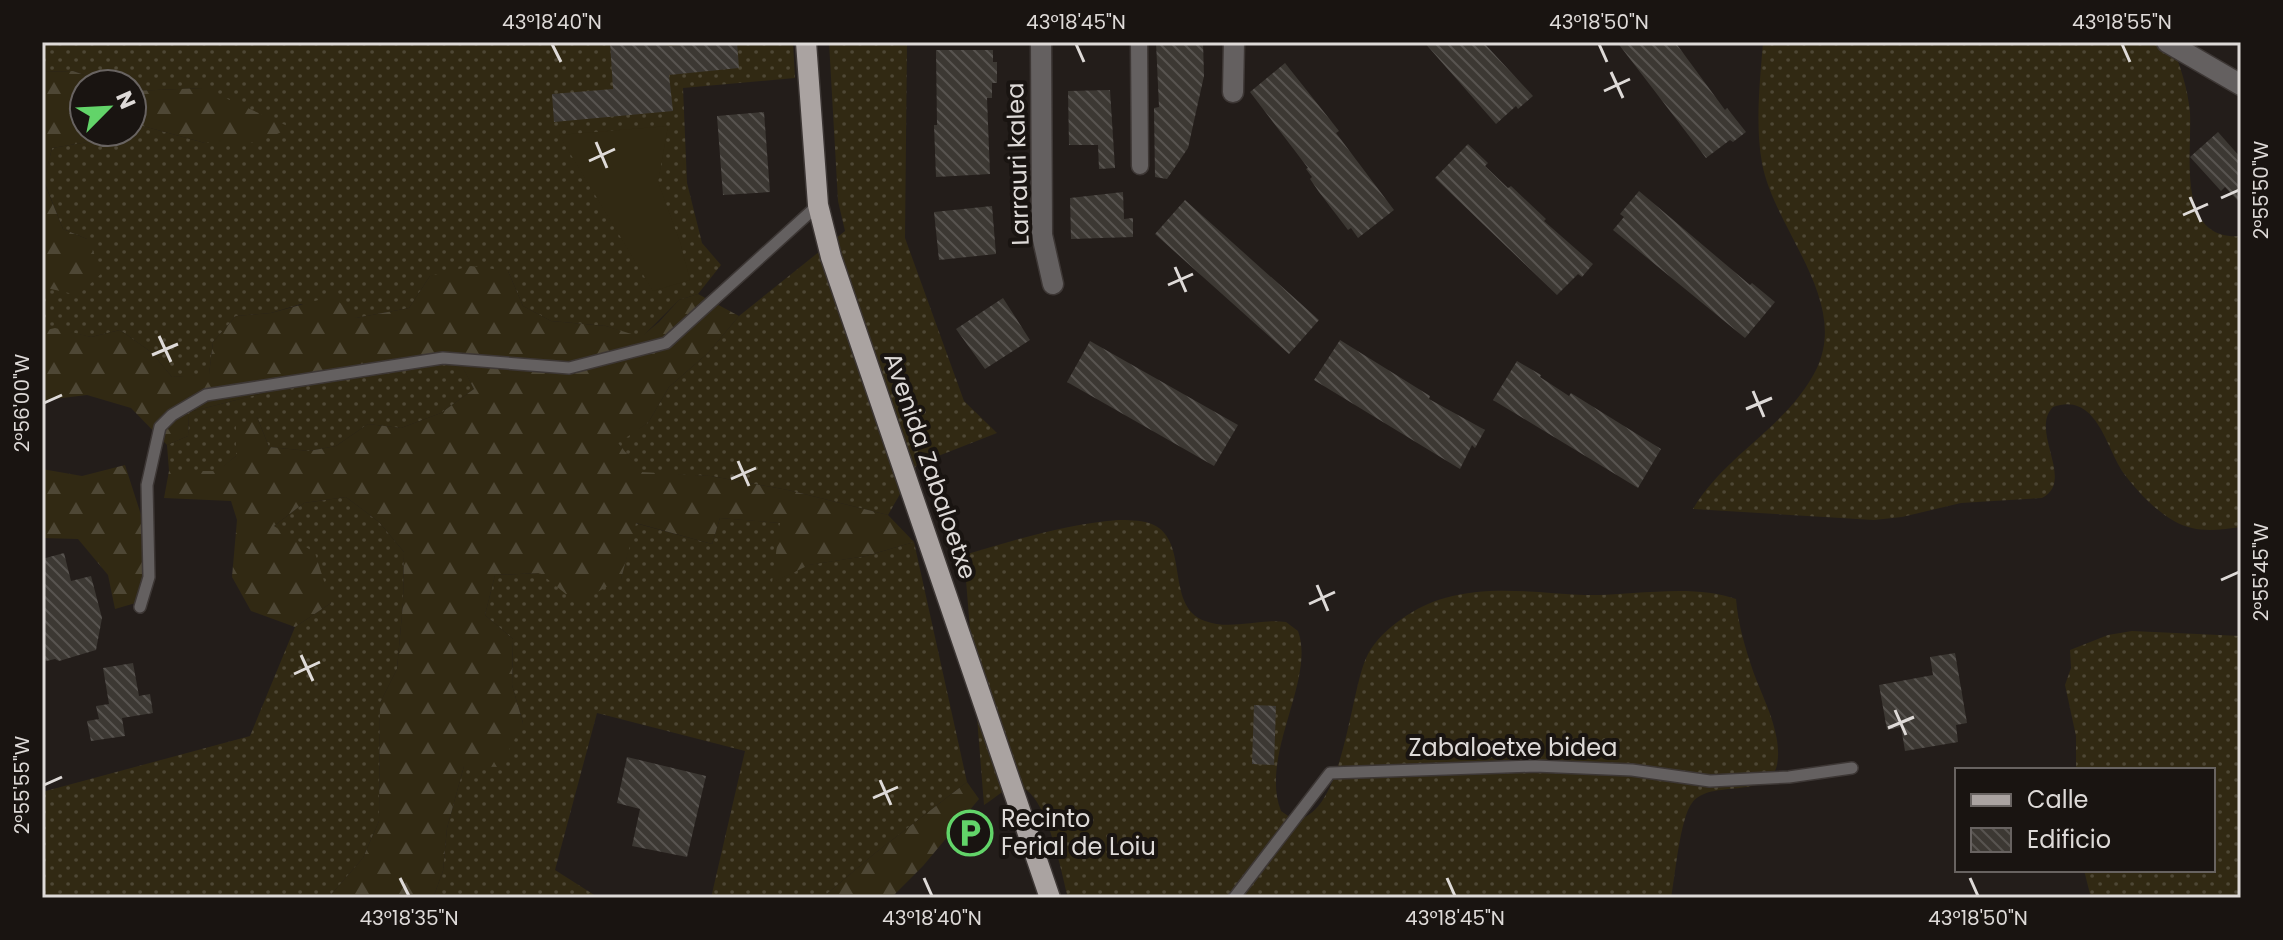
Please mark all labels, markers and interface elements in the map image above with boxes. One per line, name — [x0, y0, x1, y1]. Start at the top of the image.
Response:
text: 43°18'40"N — [502, 8, 602, 36]
text: 43°18'45"N — [1026, 8, 1126, 36]
text: 43°18'50"N — [1549, 8, 1649, 36]
text: 43°18'55"N — [2072, 8, 2172, 36]
north arrow — [68, 68, 148, 148]
street label: Larrauri kalea — [998, 82, 1037, 246]
text: N — [108, 86, 143, 114]
text: 2°55'50"W — [2247, 140, 2275, 239]
street label: Avenida Zabaloetxe — [876, 348, 985, 584]
text: 2°56'00"W — [8, 353, 36, 452]
text: 2°55'45"W — [2247, 522, 2275, 621]
street label: Zabaloetxe bidea — [1409, 731, 1617, 764]
text: 2°55'55"W — [8, 735, 36, 834]
legend — [1955, 768, 2215, 872]
text: Calle — [2027, 783, 2088, 816]
place label: Recinto Ferial de Loiu — [1001, 802, 1156, 863]
parking icon: Recinto Ferial de Loiu — [946, 809, 994, 857]
text: Edificio — [2027, 823, 2111, 856]
text: 43°18'35"N — [360, 904, 459, 932]
text: 43°18'40"N — [882, 904, 982, 932]
text: 43°18'45"N — [1405, 904, 1505, 932]
text: 43°18'50"N — [1928, 904, 2028, 932]

